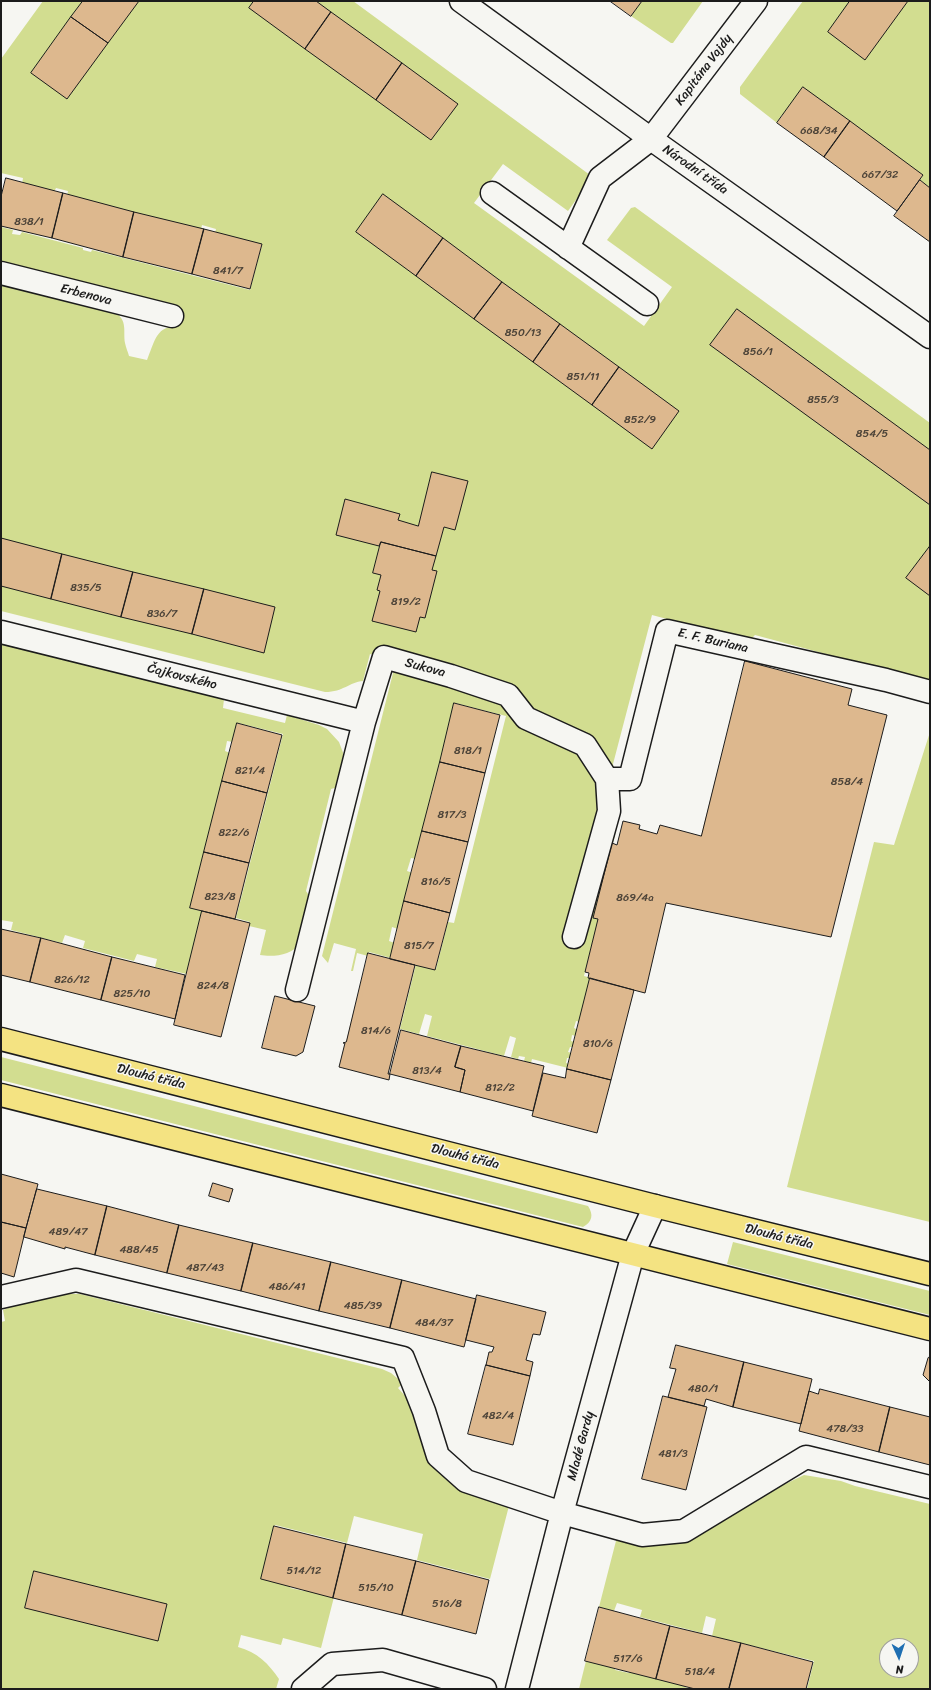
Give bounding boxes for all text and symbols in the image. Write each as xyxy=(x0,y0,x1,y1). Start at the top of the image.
street label: Kapitána Vajdy xyxy=(672,31,736,109)
house number: 668/34 xyxy=(800,124,838,138)
street label: Národní třída xyxy=(659,142,731,198)
house number: 667/32 xyxy=(862,168,898,182)
house number: 838/1 xyxy=(14,215,44,229)
house number: 841/7 xyxy=(213,264,243,278)
street label: Erbenova xyxy=(59,281,113,309)
house number: 850/13 xyxy=(505,326,541,340)
house number: 856/1 xyxy=(743,345,773,359)
house number: 851/11 xyxy=(567,370,599,384)
house number: 855/3 xyxy=(807,393,839,407)
house number: 852/9 xyxy=(624,413,656,427)
house number: 854/5 xyxy=(856,427,888,441)
house number: 835/5 xyxy=(70,581,102,595)
house number: 819/2 xyxy=(391,595,421,609)
house number: 836/7 xyxy=(147,607,177,621)
street label: E. F. Buriana xyxy=(676,625,750,657)
street label: Sukova xyxy=(403,655,447,681)
street label: Čajkovského xyxy=(146,661,218,693)
house number: 818/1 xyxy=(454,744,482,758)
house number: 821/4 xyxy=(235,764,265,778)
house number: 858/4 xyxy=(831,775,863,789)
house number: 817/3 xyxy=(437,808,467,822)
house number: 822/6 xyxy=(218,826,250,840)
house number: 816/5 xyxy=(421,875,451,889)
house number: 823/8 xyxy=(204,890,236,904)
house number: 869/4a xyxy=(616,891,654,905)
house number: 815/7 xyxy=(404,939,434,953)
house number: 826/12 xyxy=(54,973,90,987)
house number: 824/8 xyxy=(197,979,229,993)
house number: 825/10 xyxy=(114,987,150,1001)
house number: 814/6 xyxy=(361,1024,391,1038)
house number: 810/6 xyxy=(583,1037,613,1051)
street label: Dlouhá třída xyxy=(115,1061,187,1093)
house number: 813/4 xyxy=(412,1064,442,1078)
house number: 812/2 xyxy=(485,1081,515,1095)
street label: Dlouhá třída xyxy=(429,1141,501,1173)
street label: Dlouhá třída xyxy=(743,1221,815,1253)
house number: 489/47 xyxy=(49,1225,87,1239)
house number: 488/45 xyxy=(119,1243,159,1257)
house number: 487/43 xyxy=(186,1261,224,1275)
house number: 486/41 xyxy=(269,1280,305,1294)
house number: 485/39 xyxy=(344,1299,382,1313)
house number: 484/37 xyxy=(415,1316,453,1330)
house number: 480/1 xyxy=(688,1382,718,1396)
house number: 482/4 xyxy=(482,1409,514,1423)
street label: Mladé Gardy xyxy=(564,1410,598,1482)
house number: 478/33 xyxy=(826,1422,864,1436)
house number: 481/3 xyxy=(658,1447,688,1461)
house number: 514/12 xyxy=(287,1564,321,1578)
house number: 515/10 xyxy=(358,1581,394,1595)
house number: 516/8 xyxy=(432,1597,462,1611)
north arrow xyxy=(879,1638,919,1678)
house number: 517/6 xyxy=(613,1652,643,1666)
text: N xyxy=(895,1660,904,1679)
house number: 518/4 xyxy=(685,1665,715,1679)

